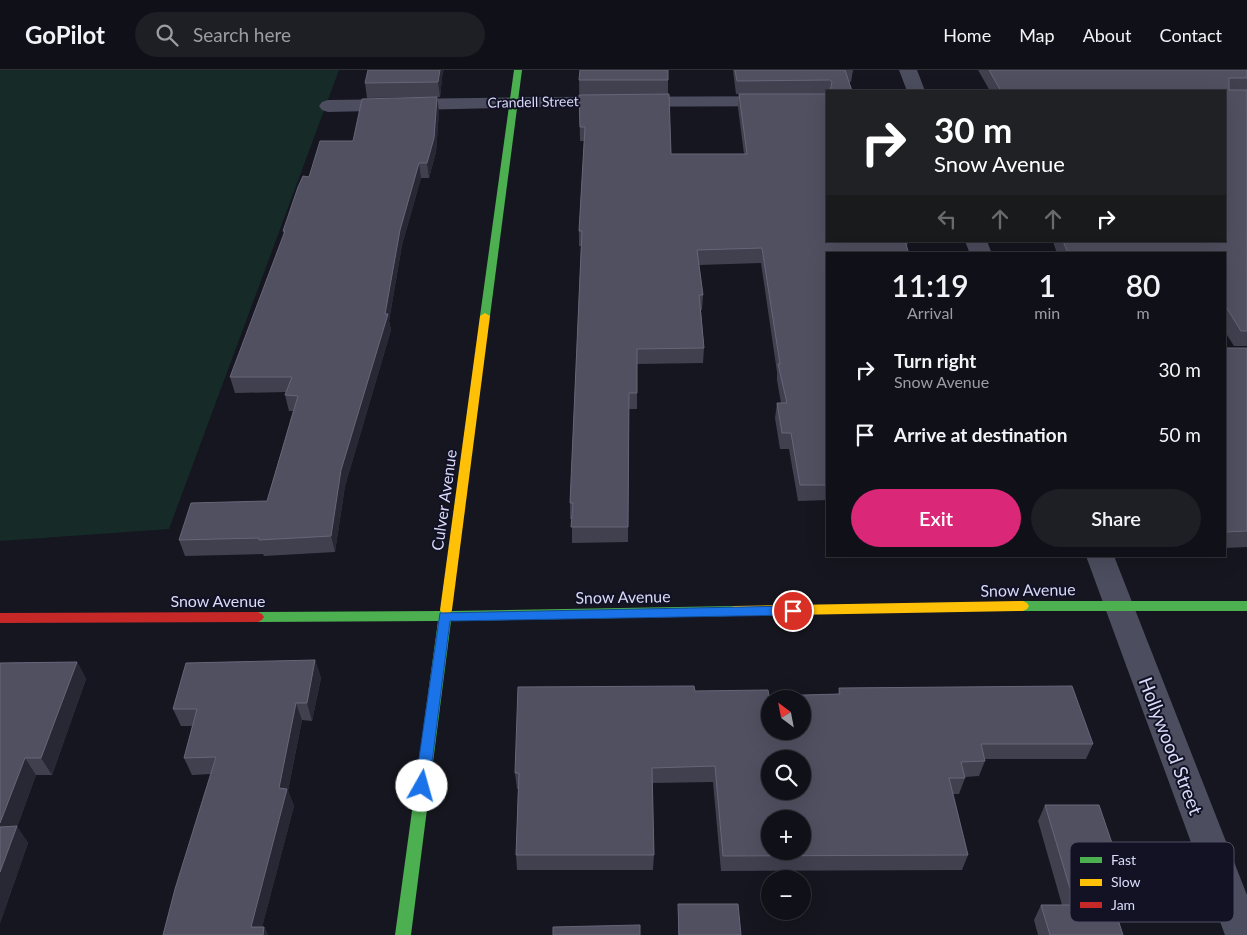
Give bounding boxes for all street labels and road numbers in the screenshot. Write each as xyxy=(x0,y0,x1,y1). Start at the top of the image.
street label: Crandell Street xyxy=(487,92,579,111)
street label: Culver Avenue xyxy=(427,448,460,552)
street label: Snow Avenue xyxy=(980,579,1076,600)
street label: Snow Avenue xyxy=(575,586,671,607)
street label: Snow Avenue xyxy=(170,591,266,610)
street label: Hollywood Street xyxy=(1135,674,1208,818)

